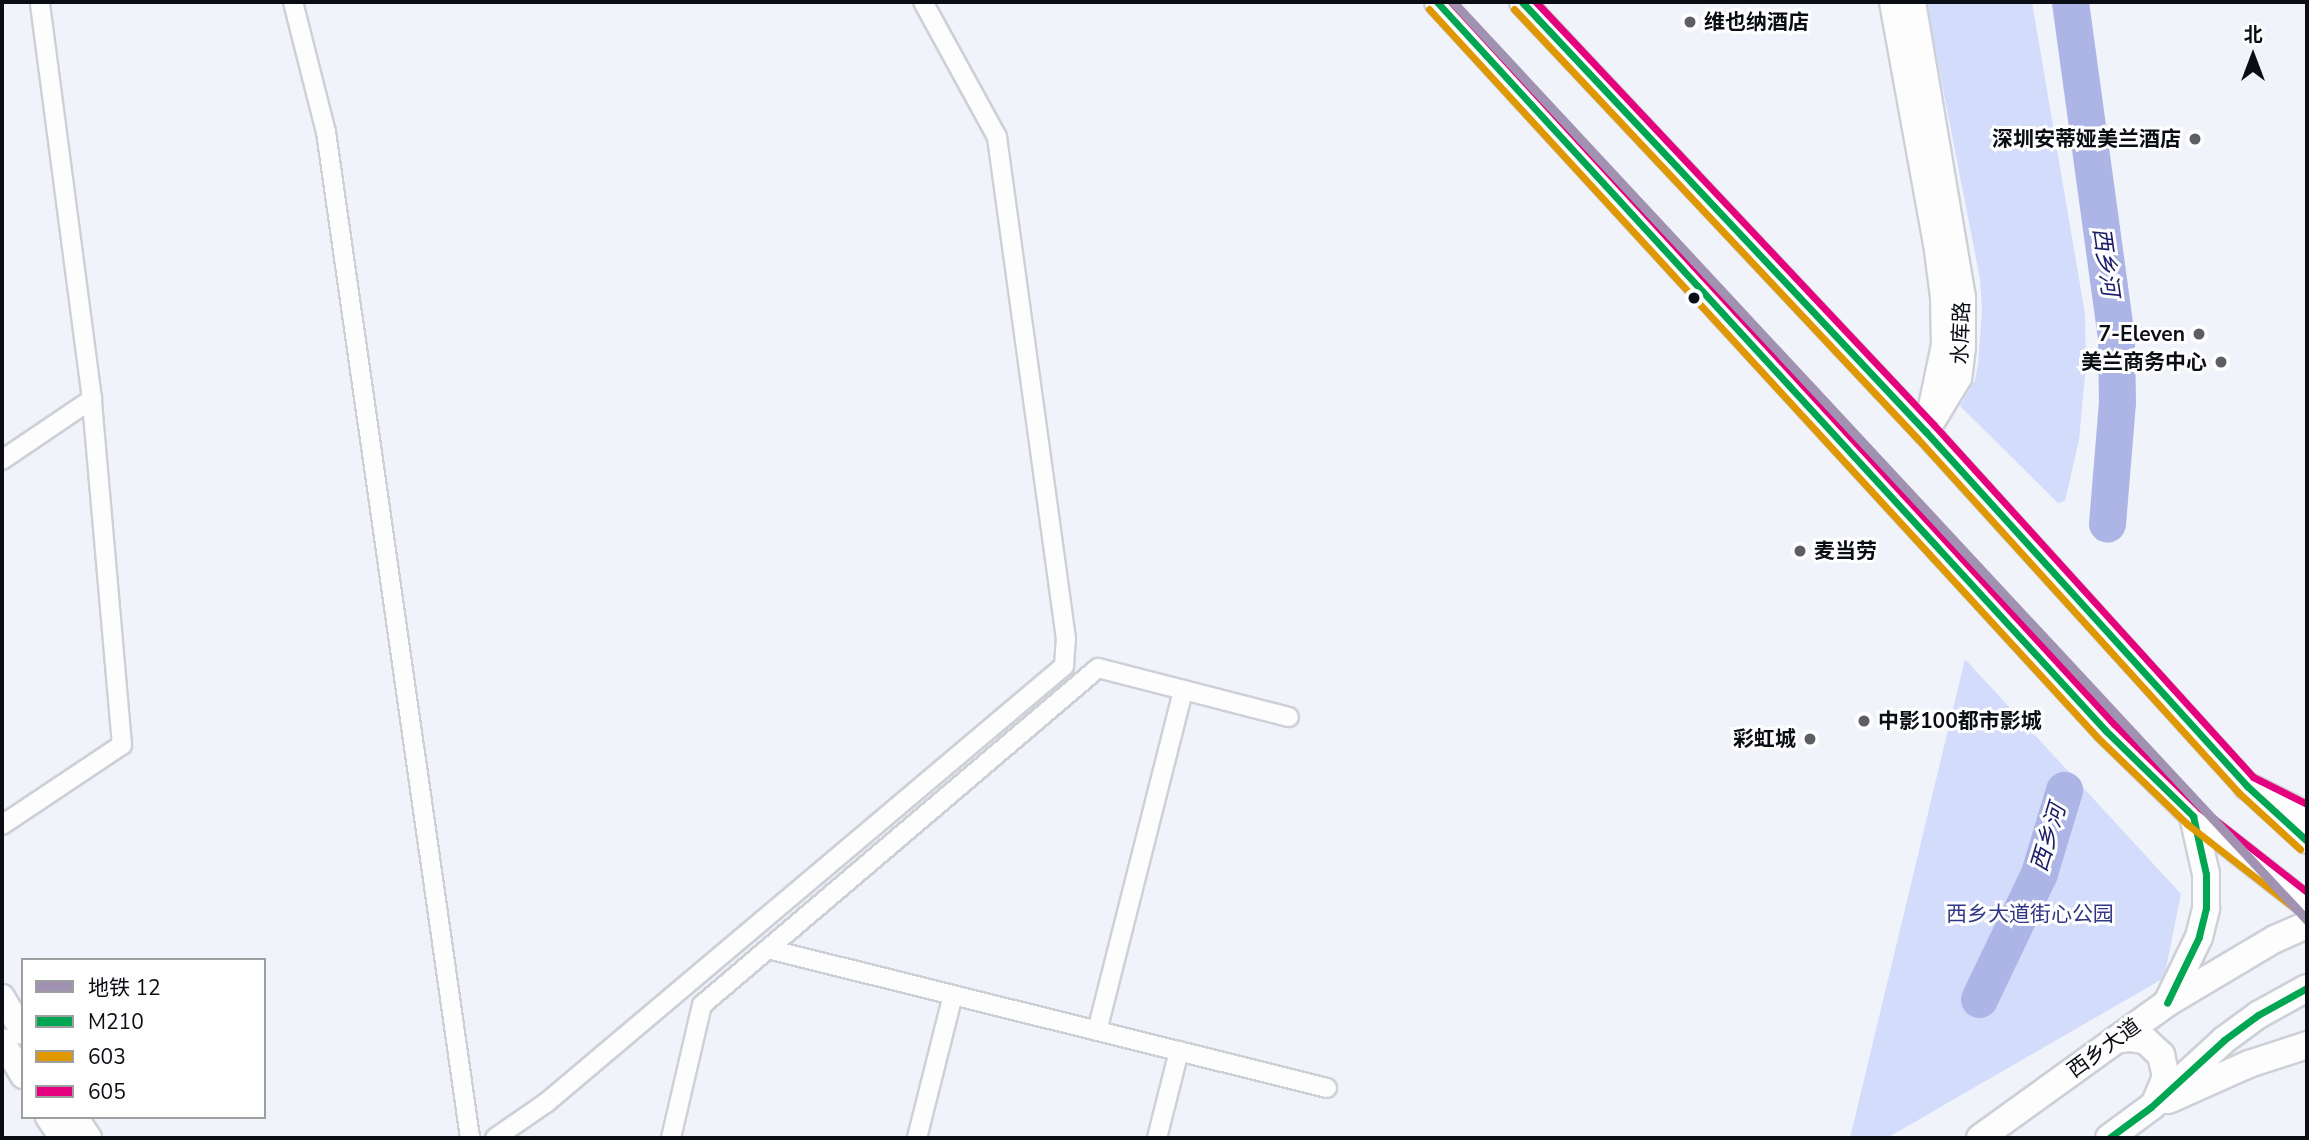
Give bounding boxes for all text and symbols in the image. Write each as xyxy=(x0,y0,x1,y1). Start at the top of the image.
place label: 维也纳酒店 xyxy=(1704,9,1809,35)
marker: 维也纳酒店 xyxy=(1682,14,1698,30)
north arrow xyxy=(2218,21,2288,91)
text: 北 xyxy=(2243,22,2263,48)
place label: 深圳安蒂娅美兰酒店 xyxy=(1992,126,2181,152)
marker: 深圳安蒂娅美兰酒店 xyxy=(2187,131,2203,147)
water label: 西乡河 xyxy=(2087,226,2123,298)
unlabelled marker xyxy=(1687,291,1701,305)
street label: 水库路 xyxy=(1947,301,1975,365)
place label: 7-Eleven xyxy=(2098,321,2185,347)
marker: 7-Eleven xyxy=(2191,326,2207,342)
place label: 美兰商务中心 xyxy=(2081,349,2207,375)
marker: 美兰商务中心 xyxy=(2213,354,2229,370)
place label: 麦当劳 xyxy=(1814,538,1877,564)
marker: 麦当劳 xyxy=(1792,543,1808,559)
place label: 中影100都市影城 xyxy=(1878,708,2042,734)
marker: 中影100都市影城 xyxy=(1856,713,1872,729)
place label: 彩虹城 xyxy=(1733,726,1796,752)
marker: 彩虹城 xyxy=(1802,731,1818,747)
water label: 西乡河 xyxy=(2026,801,2072,875)
park label: 西乡大道街心公园 xyxy=(1946,901,2114,927)
legend xyxy=(21,958,266,1119)
text: 地铁 12 xyxy=(88,974,161,1002)
text: M210 xyxy=(88,1008,144,1036)
street label: 西乡大道 xyxy=(2063,1013,2145,1083)
text: 603 xyxy=(88,1043,126,1071)
text: 605 xyxy=(88,1078,126,1106)

